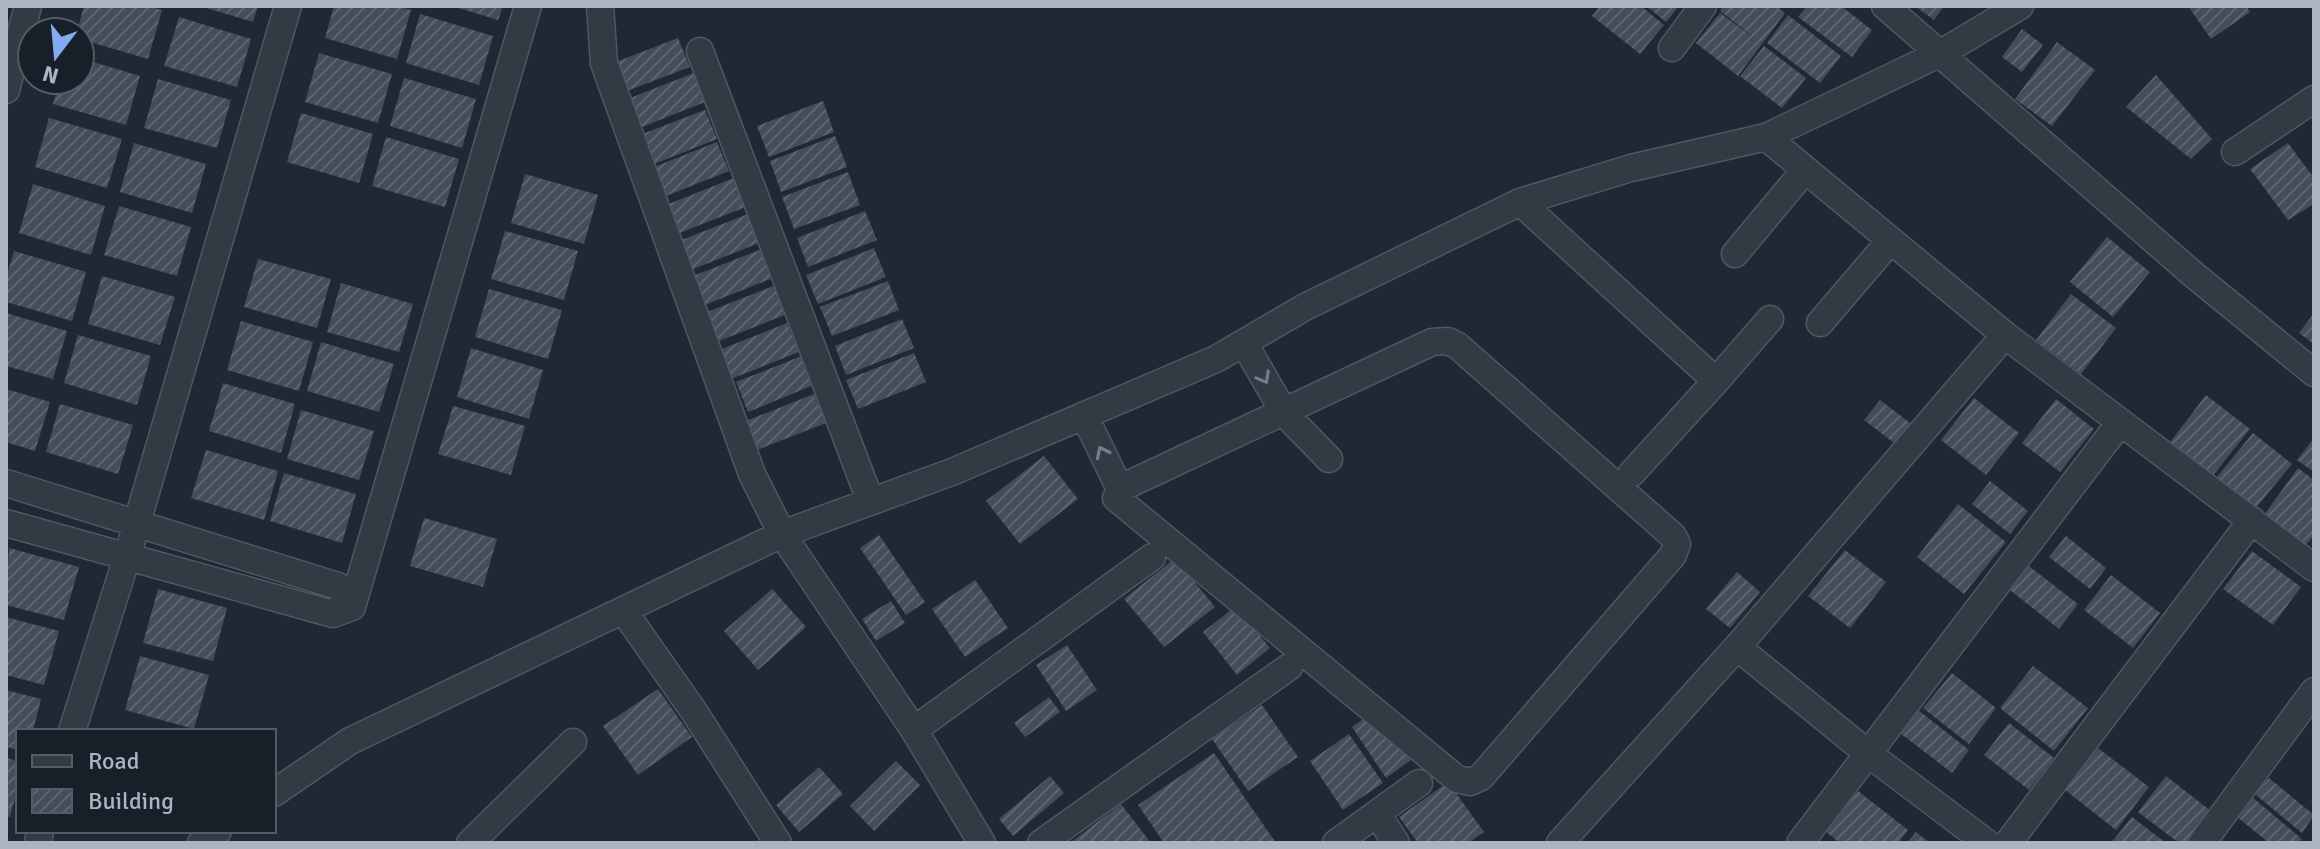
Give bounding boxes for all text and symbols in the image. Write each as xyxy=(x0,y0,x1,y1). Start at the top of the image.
north arrow xyxy=(16,16,96,96)
text: N xyxy=(40,60,62,90)
one-way arrow xyxy=(1254,370,1270,384)
one-way arrow xyxy=(1096,446,1112,461)
legend xyxy=(16,729,276,833)
text: Road xyxy=(88,746,139,776)
text: Building xyxy=(88,786,174,816)

